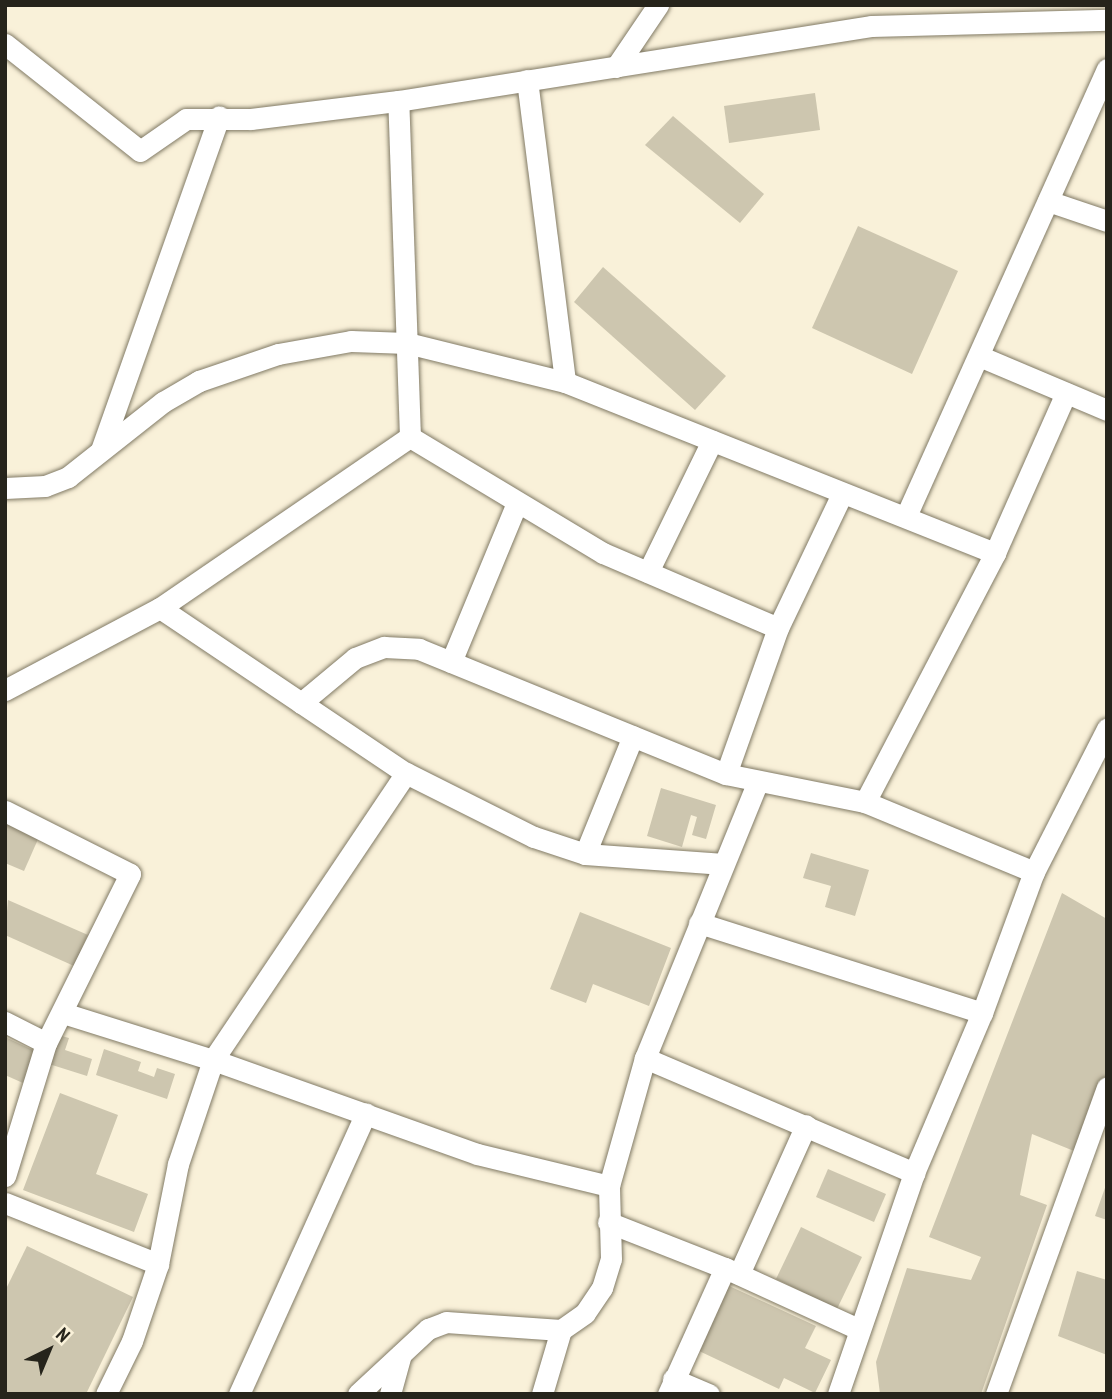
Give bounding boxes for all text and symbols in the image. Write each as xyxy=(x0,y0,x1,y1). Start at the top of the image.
north arrow xyxy=(14,1315,84,1385)
text: N xyxy=(51,1322,75,1347)

